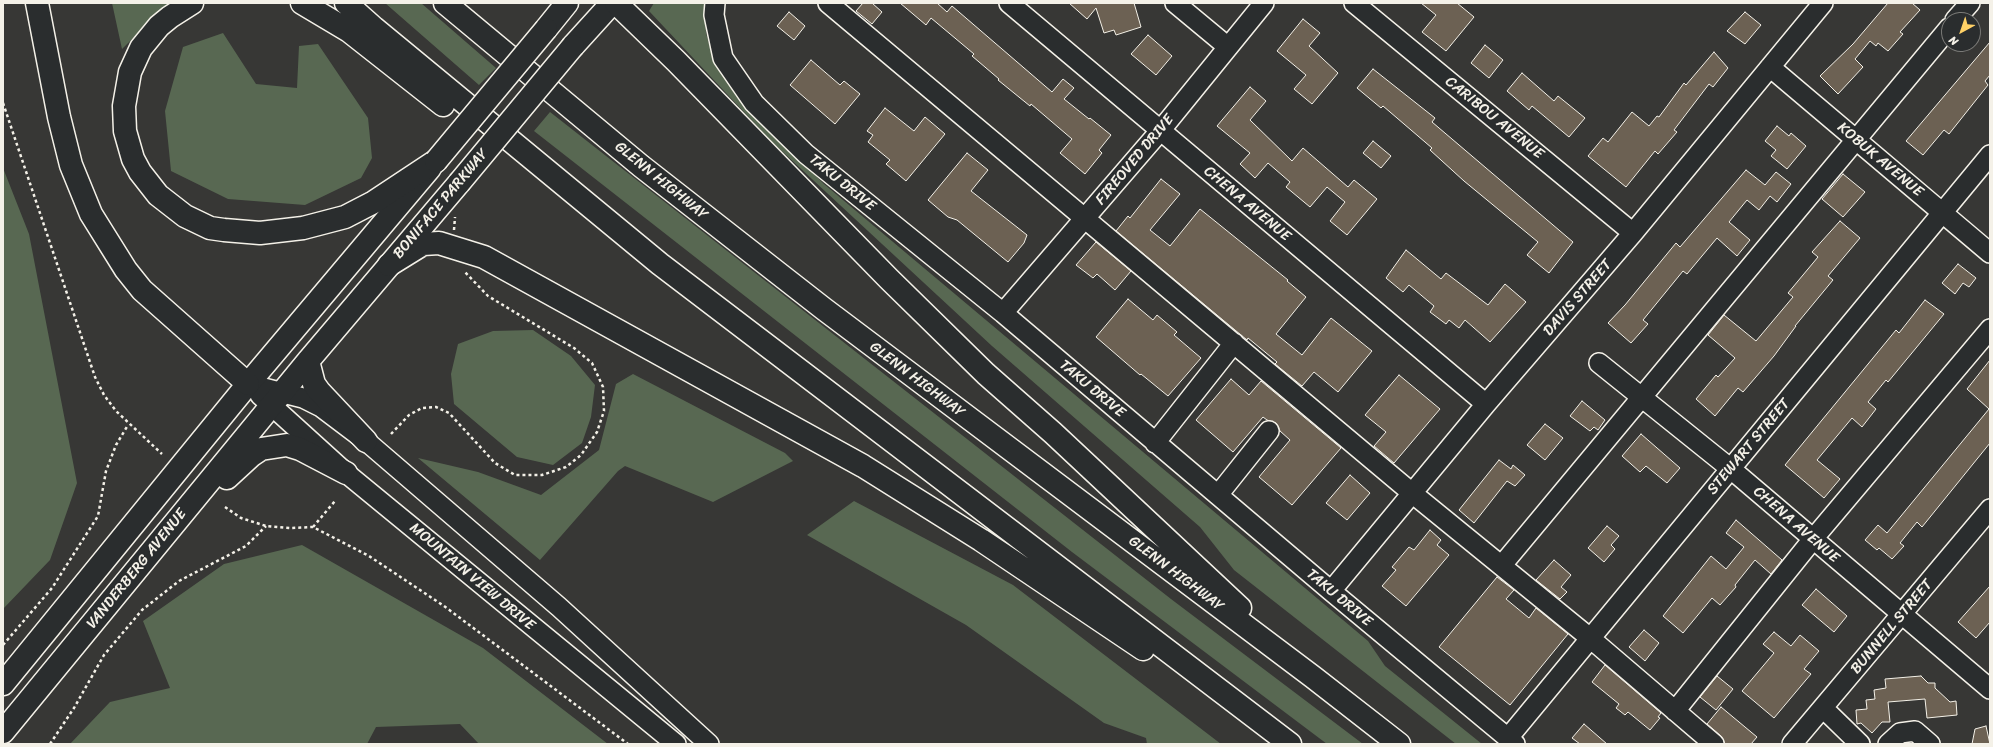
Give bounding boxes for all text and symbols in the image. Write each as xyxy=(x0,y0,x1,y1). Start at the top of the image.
north arrow xyxy=(1941,12,1981,52)
text: N xyxy=(1945,31,1963,51)
street label: CARIBOU AVENUE xyxy=(1441,73,1547,163)
street label: FIREOVED DRIVE xyxy=(1092,111,1178,209)
street label: KOBUK AVENUE xyxy=(1833,119,1927,201)
street label: GLENN HIGHWAY xyxy=(611,138,711,224)
street label: BONIFACE PARKWAY xyxy=(390,145,492,263)
street label: TAKU DRIVE xyxy=(805,151,879,215)
street label: CHENA AVENUE xyxy=(1200,162,1294,246)
street label: DAVIS STREET xyxy=(1540,256,1616,340)
street label: GLENN HIGHWAY xyxy=(866,338,968,422)
street label: TAKU DRIVE xyxy=(1055,356,1129,422)
street label: STEWART STREET xyxy=(1704,395,1794,499)
street label: CHENA AVENUE xyxy=(1749,483,1843,567)
street label: VANDERBERG AVENUE xyxy=(83,505,191,633)
street label: MOUNTAIN VIEW DRIVE xyxy=(406,519,538,635)
street label: GLENN HIGHWAY xyxy=(1125,532,1227,616)
street label: TAKU DRIVE xyxy=(1302,565,1376,631)
street label: BUNNELL STREET xyxy=(1847,576,1937,678)

